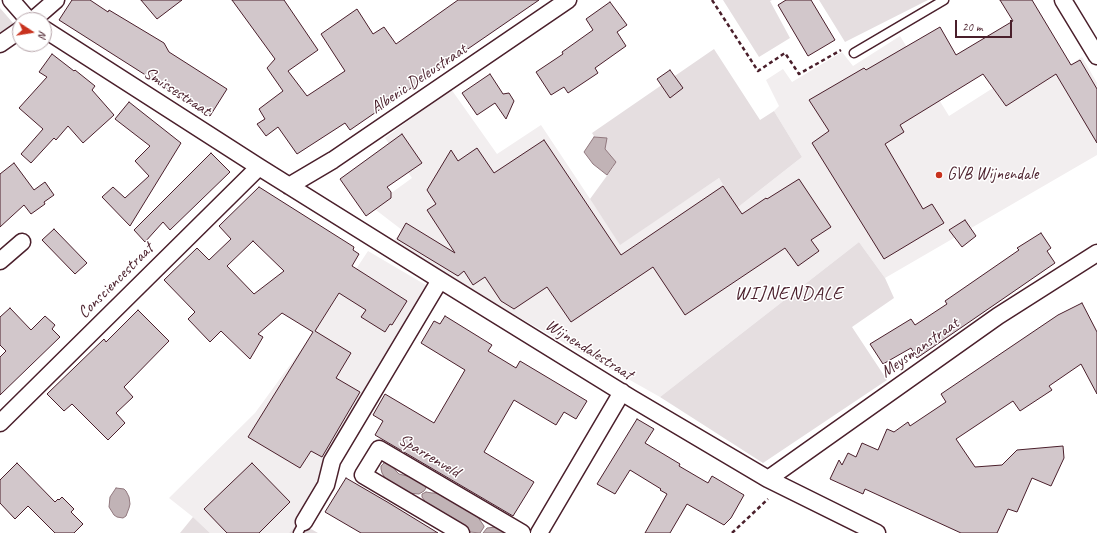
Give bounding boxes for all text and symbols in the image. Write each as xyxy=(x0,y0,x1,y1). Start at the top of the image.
north arrow xyxy=(12,12,52,52)
scale bar xyxy=(957,12,1014,38)
text: 20 m xyxy=(962,19,982,35)
text: N xyxy=(35,29,50,39)
street label: Alberic Deleustraat xyxy=(367,39,471,119)
street label: Smissestraat xyxy=(140,63,214,121)
place label: GVB Wijnendale xyxy=(947,165,1038,185)
marker: GVB Wijnendale xyxy=(934,170,944,180)
street label: Consciencestraat xyxy=(74,239,158,323)
district label: WIJNENDALE xyxy=(735,283,843,305)
street label: Meysmanstraat xyxy=(877,314,963,382)
street label: Wijnendalestraat xyxy=(542,315,636,385)
street label: Sparrenveld xyxy=(395,430,463,482)

